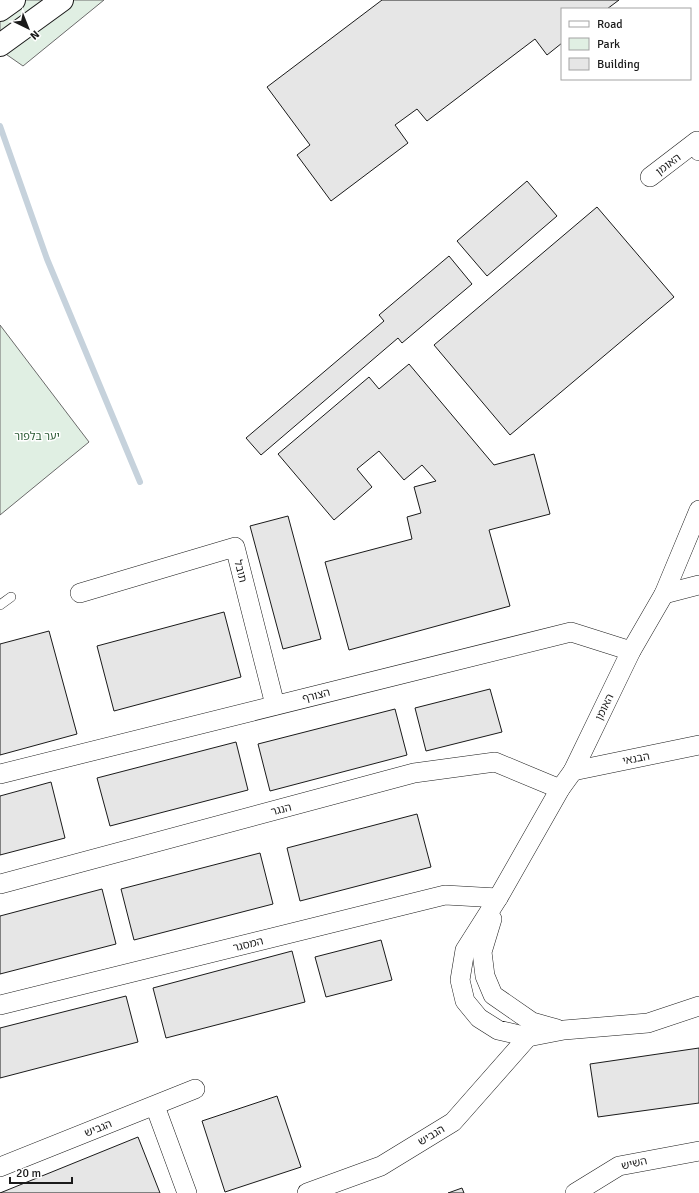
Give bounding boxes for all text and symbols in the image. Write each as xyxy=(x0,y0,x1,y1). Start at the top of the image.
north arrow xyxy=(8,8,48,48)
legend xyxy=(561,8,691,80)
text: Road xyxy=(597,17,623,32)
text: N xyxy=(27,28,42,42)
text: Park xyxy=(597,37,620,52)
text: Building xyxy=(597,57,640,72)
street label: האומן xyxy=(653,151,683,178)
park label: יער בלפור xyxy=(14,430,60,443)
street label: תובל xyxy=(231,558,250,584)
street label: הצורף xyxy=(301,686,332,705)
street label: האומן xyxy=(592,692,616,723)
street label: הבנאי xyxy=(621,749,651,767)
street label: הנגר xyxy=(269,800,293,818)
street label: המסגר xyxy=(232,934,265,955)
street label: הגביש xyxy=(82,1117,114,1140)
street label: הגביש xyxy=(416,1122,447,1148)
street label: השיש xyxy=(620,1154,648,1173)
scale bar xyxy=(10,1159,72,1185)
text: 20 m xyxy=(16,1166,41,1181)

